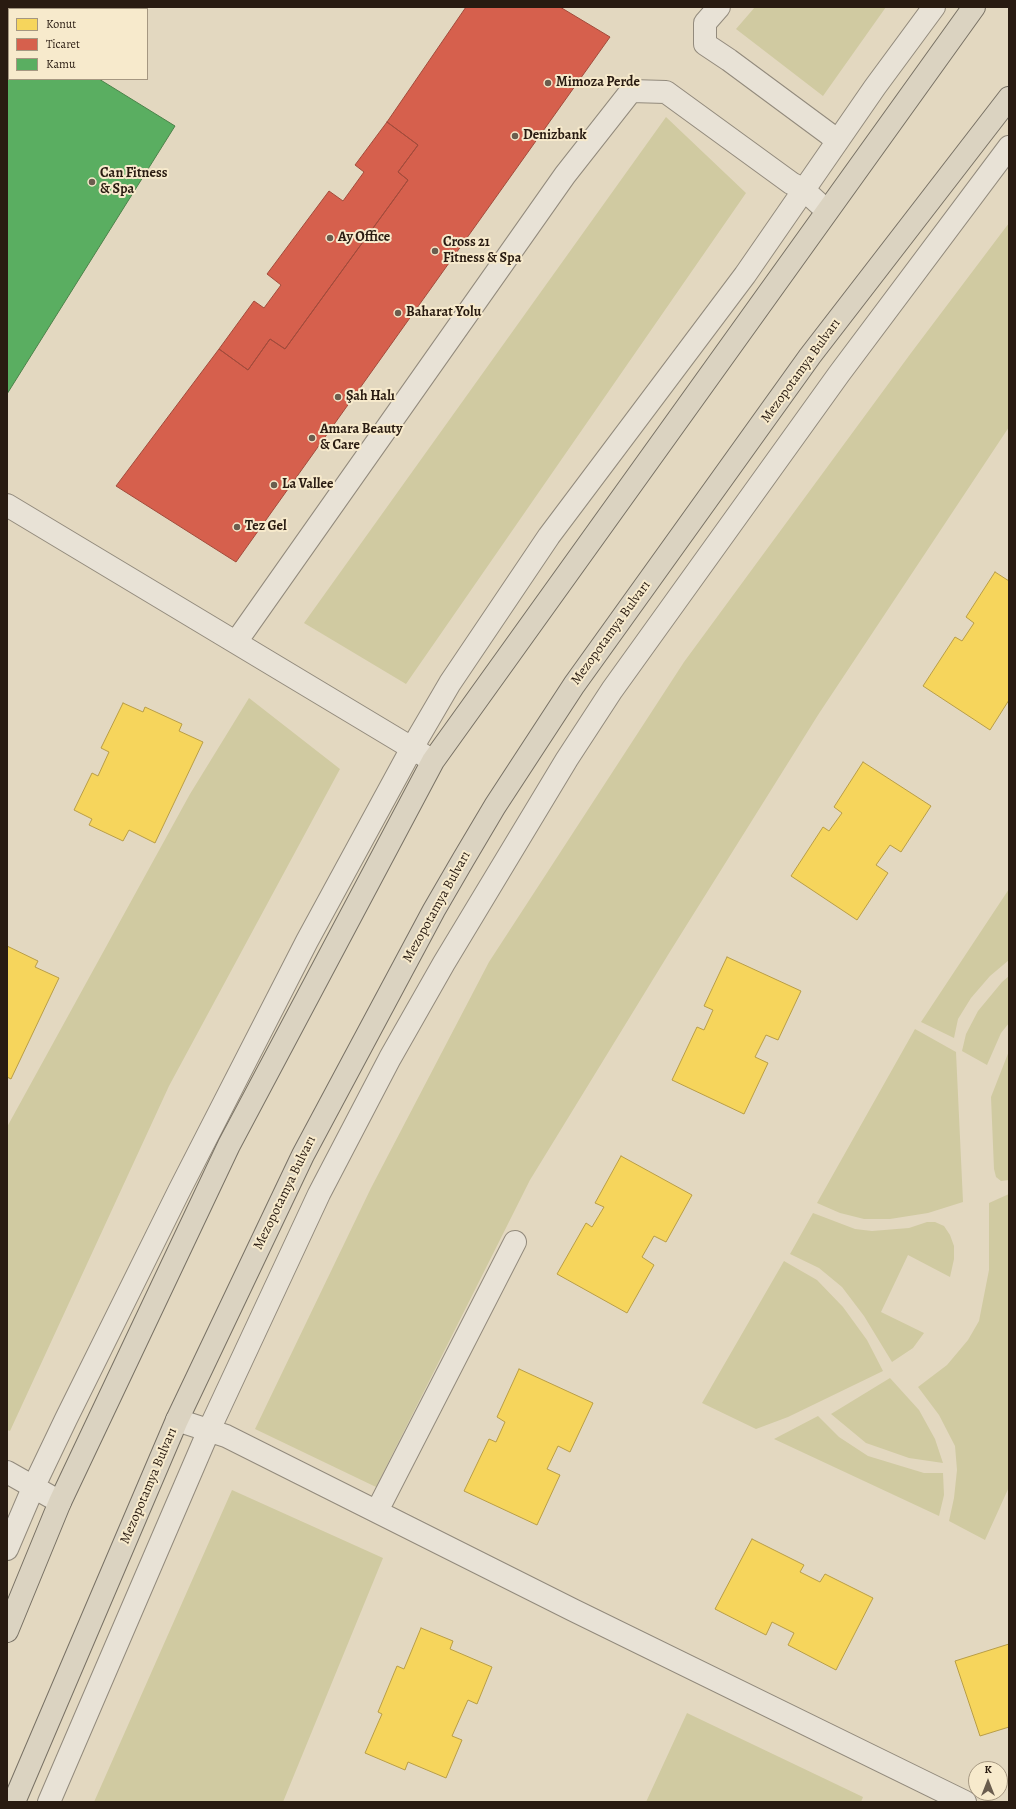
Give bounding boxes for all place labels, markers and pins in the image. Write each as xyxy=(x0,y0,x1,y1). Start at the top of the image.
place label: Mimoza Perde xyxy=(556,75,640,91)
marker: Mimoza Perde xyxy=(543,78,553,88)
place label: Denizbank xyxy=(523,128,587,144)
marker: Denizbank xyxy=(510,131,520,141)
place label: Can Fitness & Spa xyxy=(100,166,167,198)
marker: Can Fitness & Spa xyxy=(87,177,97,187)
place label: Ay Office xyxy=(338,230,390,246)
marker: Ay Office xyxy=(325,233,335,243)
place label: Cross 21 Fitness & Spa xyxy=(443,235,521,268)
marker: Cross 21 Fitness & Spa xyxy=(430,246,440,256)
place label: Baharat Yolu xyxy=(406,305,481,321)
marker: Baharat Yolu xyxy=(393,308,403,318)
place label: Şah Halı xyxy=(346,389,395,405)
marker: Şah Halı xyxy=(333,392,343,402)
place label: Amara Beauty & Care xyxy=(320,422,402,454)
marker: Amara Beauty & Care xyxy=(307,433,317,443)
place label: La Vallee xyxy=(282,477,333,493)
marker: La Vallee xyxy=(269,480,279,490)
place label: Tez Gel xyxy=(245,519,287,535)
marker: Tez Gel xyxy=(232,522,242,532)

